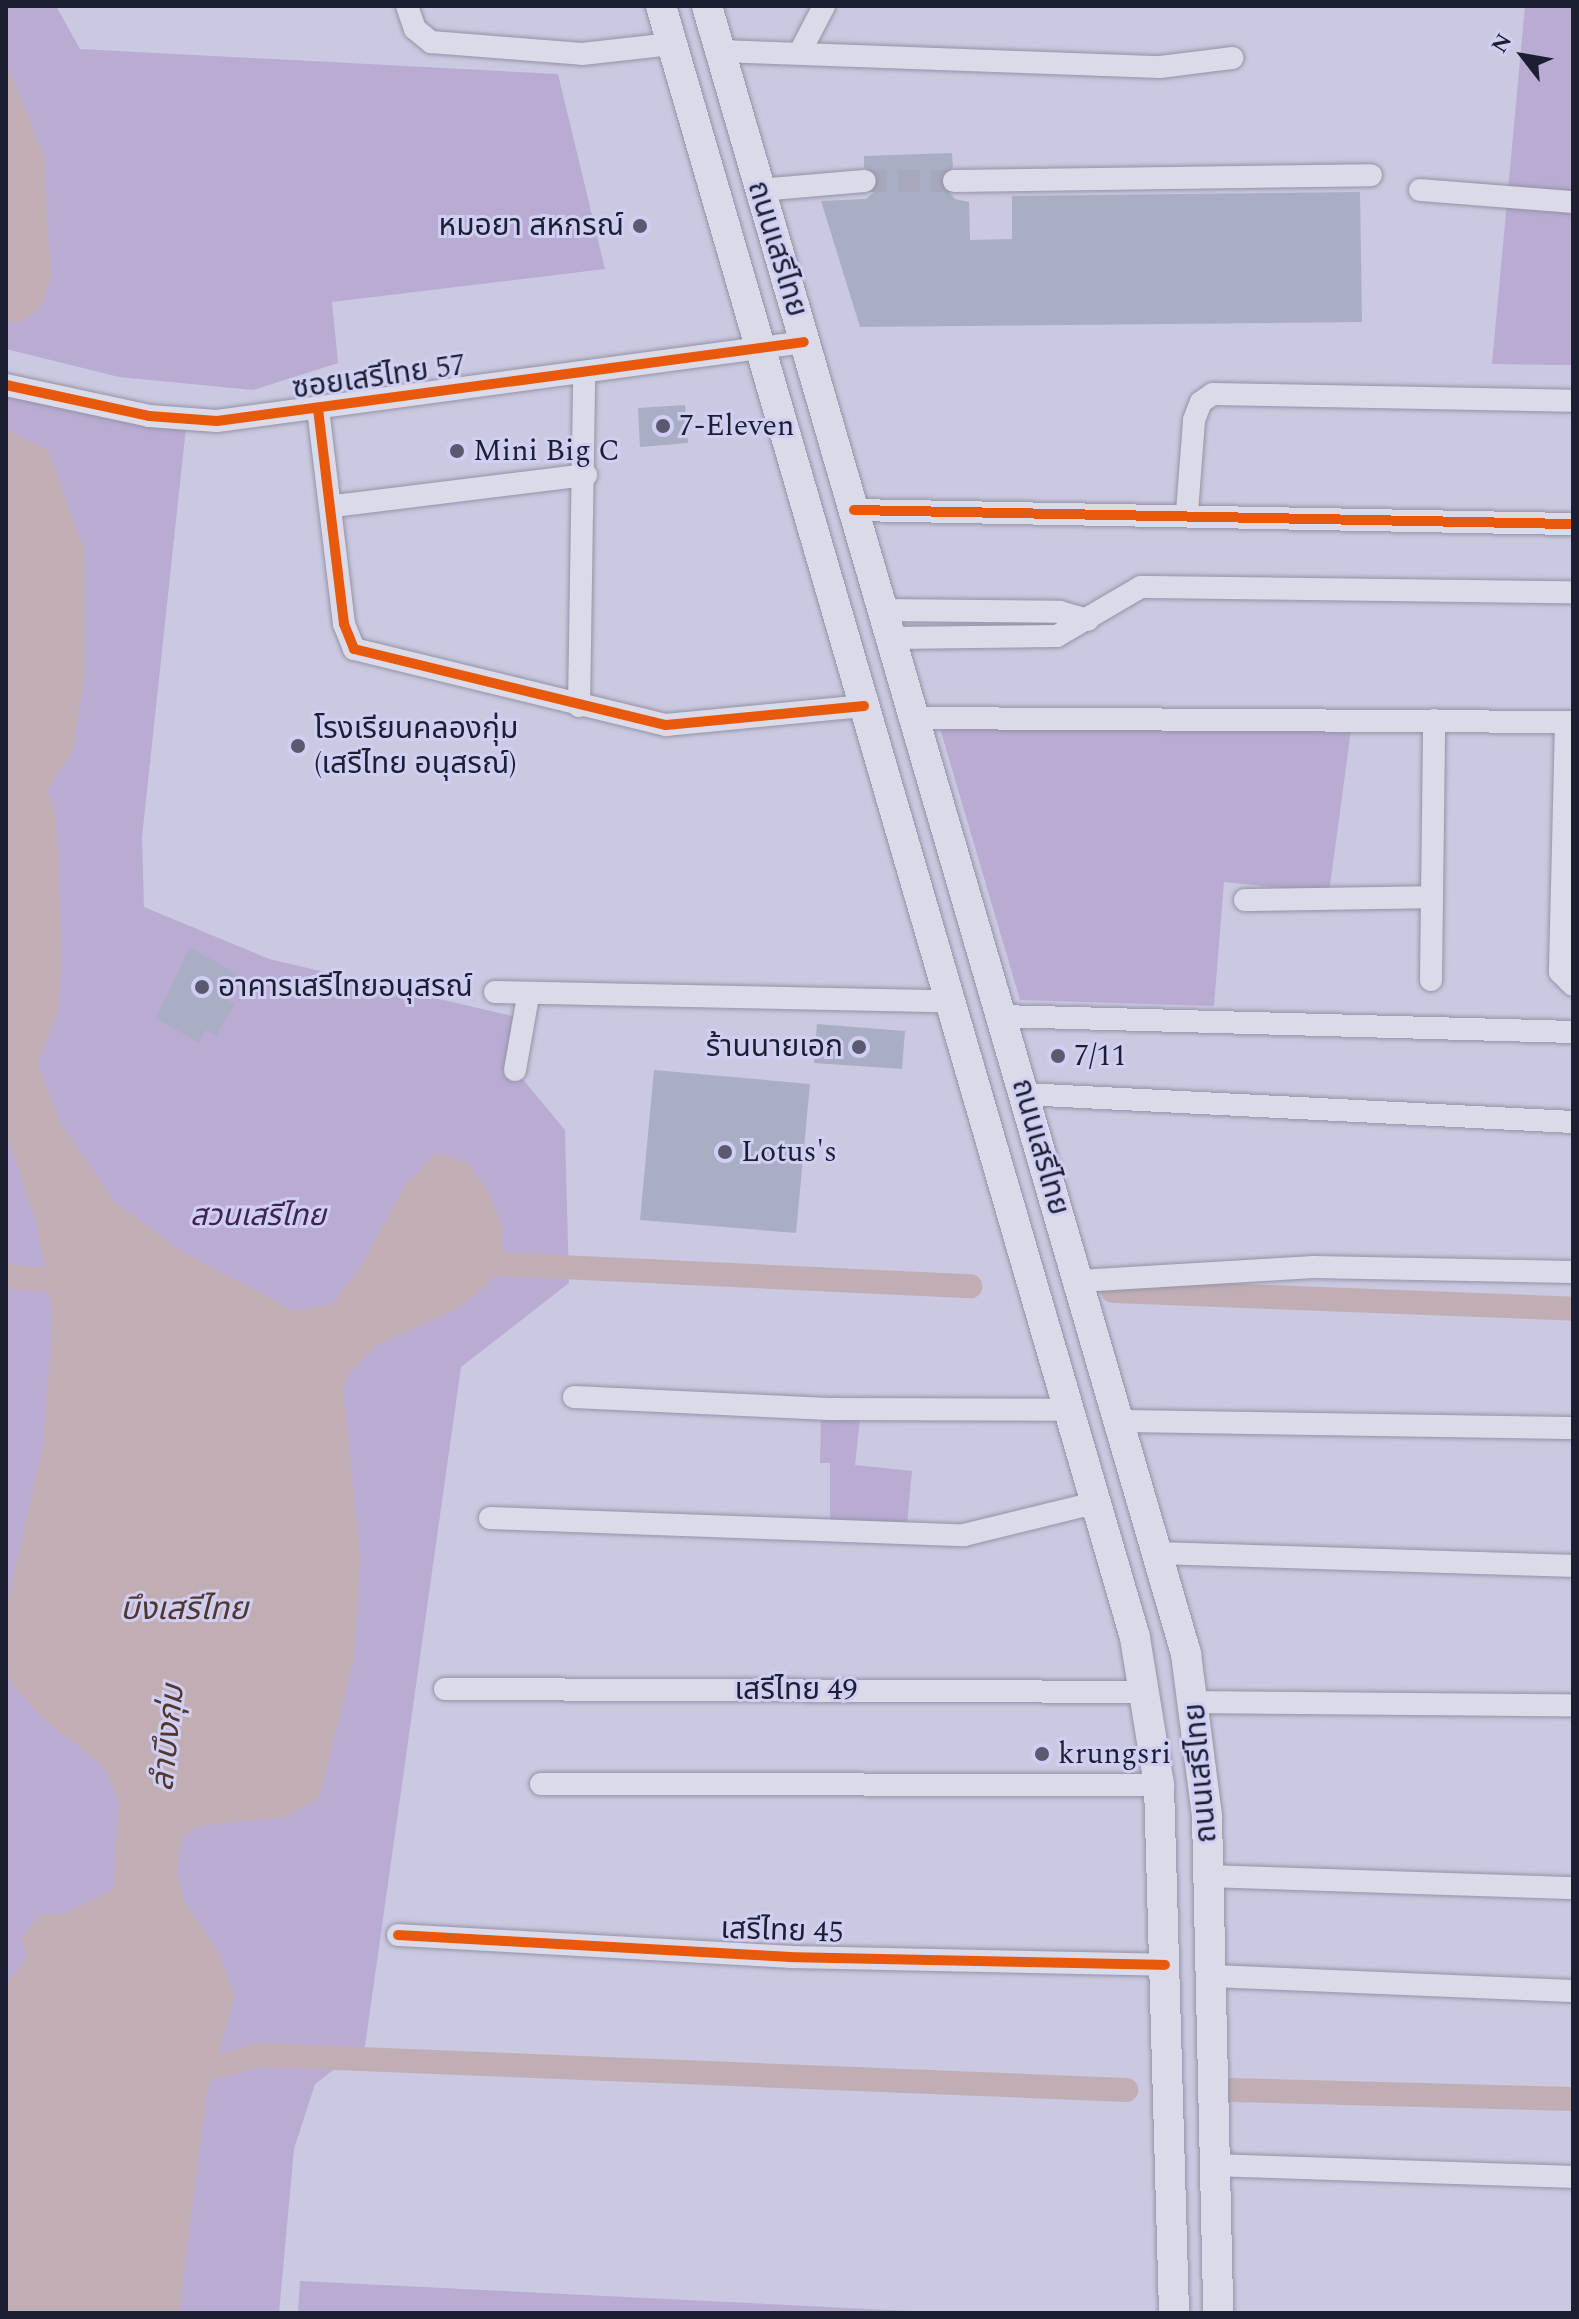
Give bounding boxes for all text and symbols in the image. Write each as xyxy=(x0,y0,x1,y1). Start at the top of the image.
north arrow xyxy=(1483,16,1563,96)
text: N xyxy=(1483,27,1521,60)
street label: ถนนเสรีไทย xyxy=(739,177,815,321)
place label: หมอยา สหกรณ์ xyxy=(439,208,624,244)
marker: หมอยา สหกรณ์ xyxy=(631,217,649,235)
street label: ซอยเสรีไทย 57 xyxy=(290,347,468,407)
place label: 7-Eleven xyxy=(679,408,795,444)
marker: 7-Eleven xyxy=(654,417,672,435)
place label: Mini Big C xyxy=(473,433,620,469)
marker: Mini Big C xyxy=(448,442,466,460)
place label: โรงเรียนคลองกุ่ม (เสรีไทย อนุสรณ์) xyxy=(314,711,518,782)
marker: โรงเรียนคลองกุ่ม (เสรีไทย อนุสรณ์) xyxy=(289,737,307,755)
place label: อาคารเสรีไทยอนุสรณ์ xyxy=(218,969,473,1005)
marker: อาคารเสรีไทยอนุสรณ์ xyxy=(193,978,211,996)
place label: ร้านนายเอก xyxy=(706,1029,843,1065)
marker: ร้านนายเอก xyxy=(850,1038,868,1056)
place label: 7/11 xyxy=(1074,1038,1126,1074)
marker: 7/11 xyxy=(1049,1047,1067,1065)
street label: ถนนเสรีไทย xyxy=(1003,1075,1077,1219)
place label: Lotus's xyxy=(741,1134,837,1170)
marker: Lotus's xyxy=(716,1143,734,1161)
park label: สวนเสรีไทย xyxy=(190,1198,326,1234)
water label: บึงเสรีไทย xyxy=(120,1591,248,1629)
street label: เสรีไทย 49 xyxy=(734,1672,858,1708)
water label: ลำบึงกุ่ม xyxy=(144,1683,194,1793)
street label: ถนนเสรีไทย xyxy=(1177,1701,1225,1845)
place label: krungsri xyxy=(1058,1736,1171,1772)
marker: krungsri xyxy=(1033,1745,1051,1763)
street label: เสรีไทย 45 xyxy=(720,1911,844,1951)

